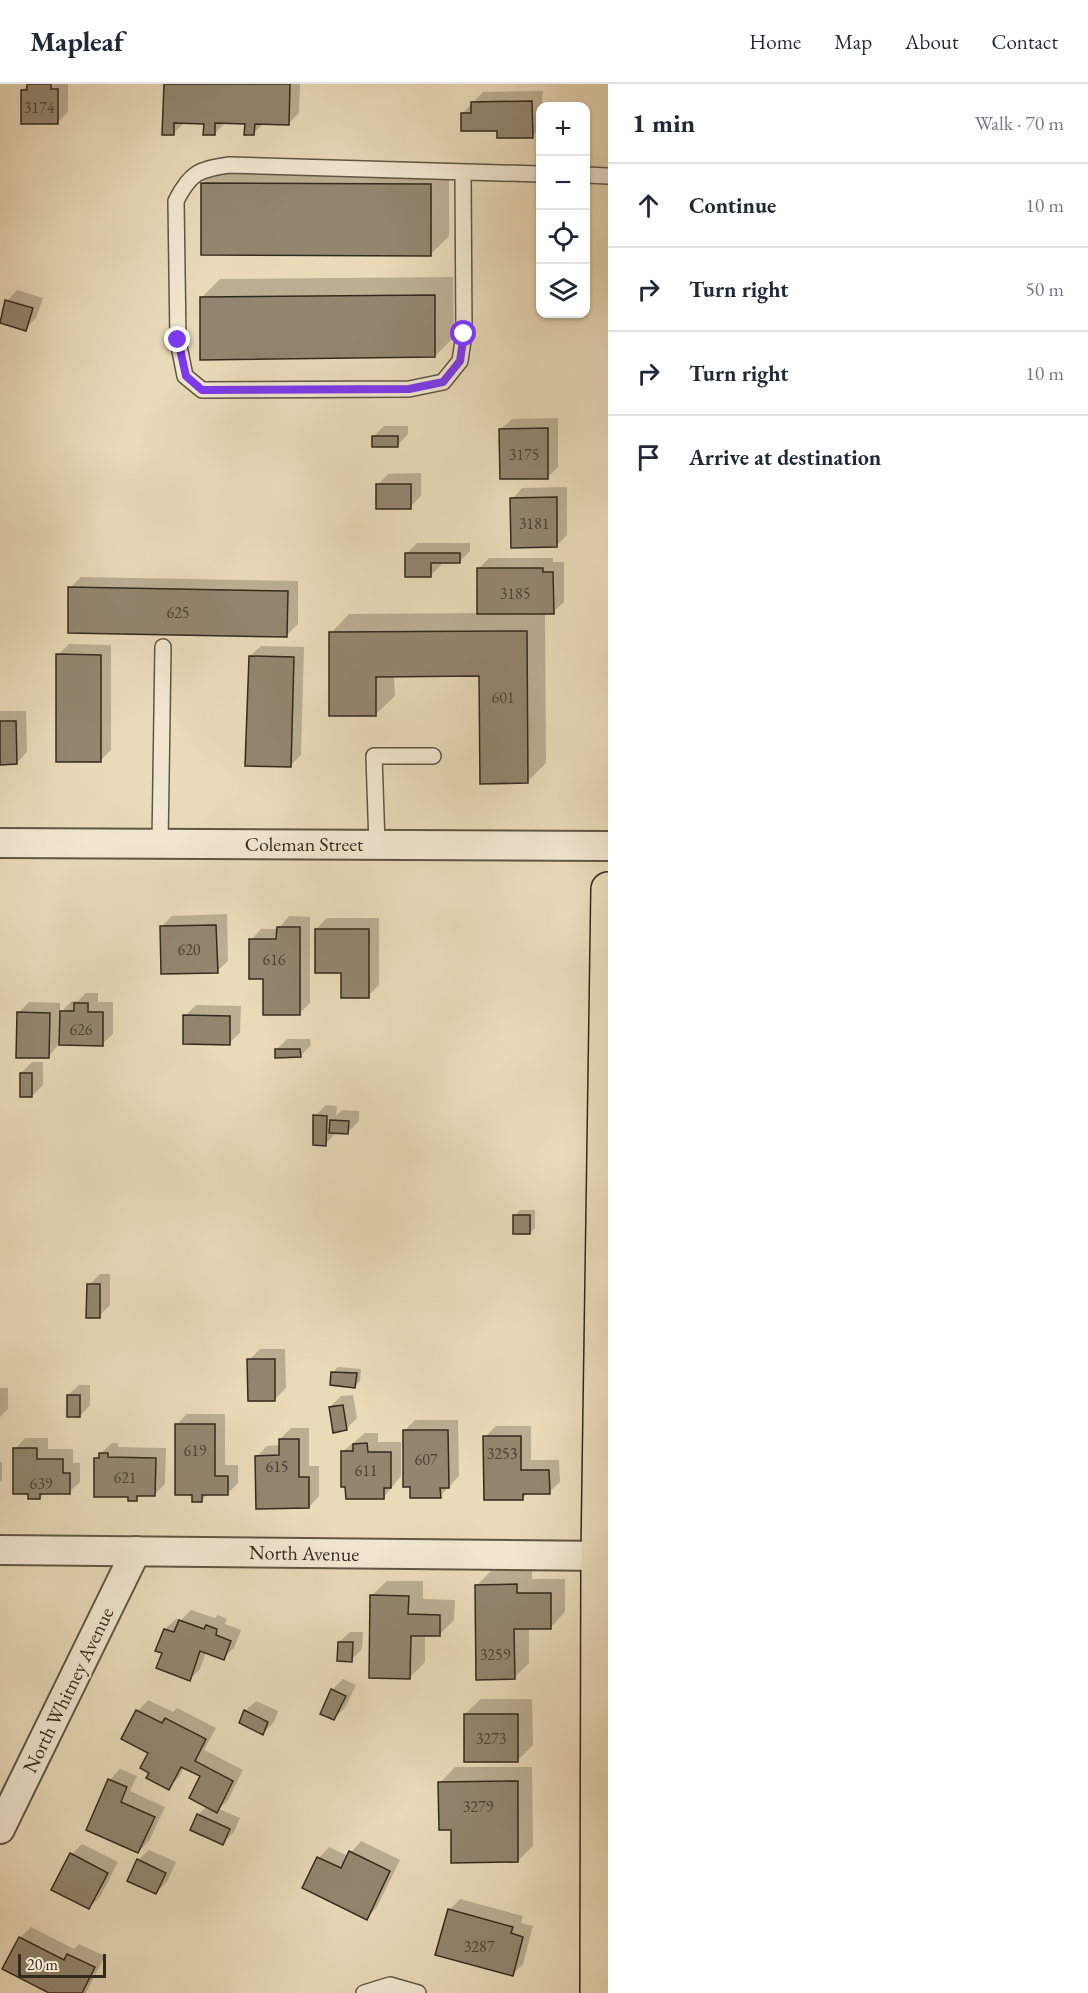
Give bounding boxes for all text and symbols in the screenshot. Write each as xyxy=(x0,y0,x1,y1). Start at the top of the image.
text: Mapleaf xyxy=(30,23,124,59)
text: Home xyxy=(749,28,801,55)
text: Map xyxy=(834,28,872,55)
text: About xyxy=(905,28,958,55)
text: Contact xyxy=(991,28,1058,55)
house number: 3174 xyxy=(24,97,55,118)
map controls xyxy=(536,102,590,318)
button: + xyxy=(536,102,590,156)
text: 1 min xyxy=(632,106,695,140)
text: Walk · 70 m xyxy=(975,110,1064,136)
button: − xyxy=(536,156,590,210)
icon: ahead xyxy=(632,189,665,222)
text: Continue xyxy=(689,191,776,220)
text: 10 m xyxy=(1025,192,1064,218)
button: locate xyxy=(536,210,590,264)
button: layers xyxy=(536,264,590,318)
icon: right xyxy=(632,273,665,306)
text: Turn right xyxy=(689,275,788,304)
text: 50 m xyxy=(1025,276,1064,302)
route start xyxy=(450,320,476,346)
route end xyxy=(164,326,190,352)
icon: right xyxy=(632,357,665,390)
text: Turn right xyxy=(689,359,788,388)
text: 10 m xyxy=(1025,360,1064,386)
icon: arrive xyxy=(632,441,665,474)
text: Arrive at destination xyxy=(689,443,881,472)
house number: 3175 xyxy=(509,444,539,465)
house number: 3181 xyxy=(519,513,549,534)
house number: 3185 xyxy=(500,583,530,604)
house number: 625 xyxy=(166,602,190,623)
house number: 601 xyxy=(491,687,515,708)
street label: Coleman Street xyxy=(245,831,364,857)
house number: 620 xyxy=(177,939,201,960)
house number: 616 xyxy=(262,949,286,970)
house number: 626 xyxy=(69,1019,93,1040)
house number: 619 xyxy=(183,1440,207,1461)
house number: 3253 xyxy=(487,1443,518,1464)
house number: 607 xyxy=(414,1449,438,1470)
house number: 615 xyxy=(265,1456,289,1477)
house number: 611 xyxy=(354,1460,378,1481)
house number: 621 xyxy=(113,1467,137,1488)
house number: 639 xyxy=(29,1473,53,1494)
street label: North Avenue xyxy=(249,1539,360,1567)
street label: North Whitney Avenue xyxy=(17,1603,120,1777)
house number: 3259 xyxy=(480,1644,511,1665)
house number: 3273 xyxy=(476,1728,507,1749)
house number: 3279 xyxy=(463,1796,494,1817)
house number: 3287 xyxy=(464,1936,495,1957)
scale bar xyxy=(18,1951,106,1978)
text: 20 m xyxy=(27,1954,58,1975)

